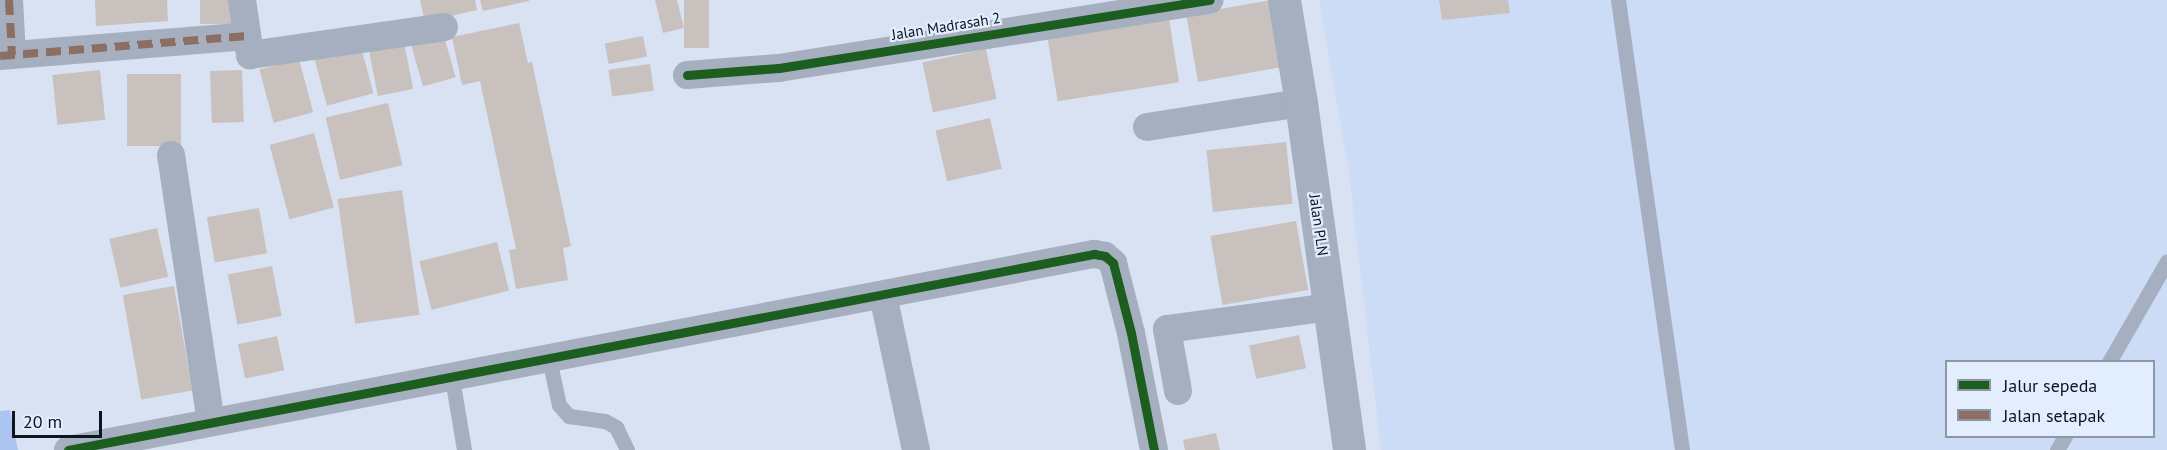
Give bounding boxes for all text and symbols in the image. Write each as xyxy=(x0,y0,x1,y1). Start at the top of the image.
street label: Jalan Madrasah 2 xyxy=(890,9,1002,43)
street label: Jalan PLN xyxy=(1306,193,1332,257)
legend xyxy=(1945,360,2155,438)
text: Jalur sepeda xyxy=(2003,374,2097,397)
scale bar xyxy=(15,399,105,437)
text: Jalan setapak xyxy=(2003,404,2105,427)
text: 20 m xyxy=(23,410,62,433)

